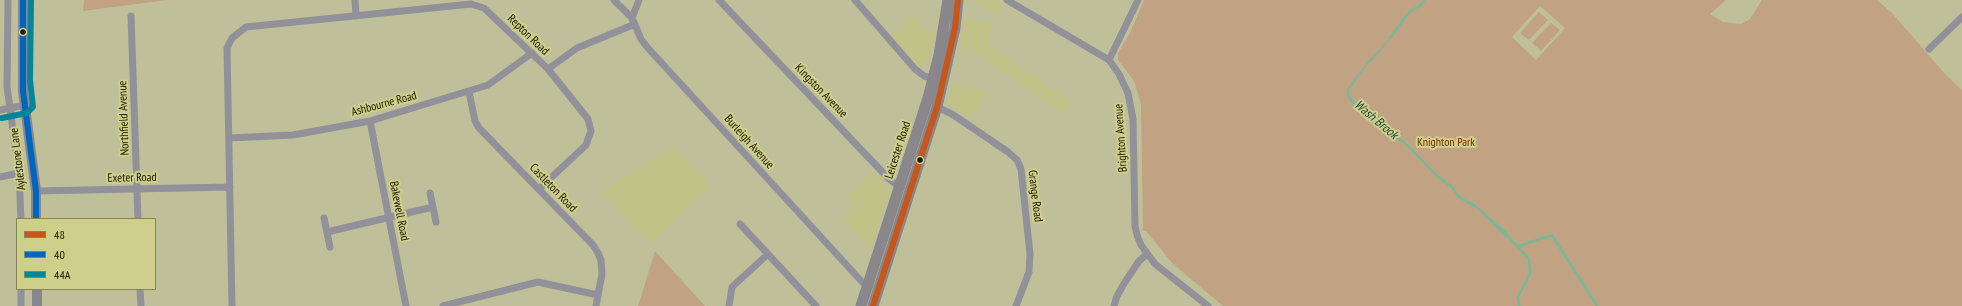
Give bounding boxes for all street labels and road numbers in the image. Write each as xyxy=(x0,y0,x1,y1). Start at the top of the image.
street label: Repton Road xyxy=(504,12,552,58)
street label: Kingston Avenue xyxy=(792,61,850,121)
street label: Northfield Avenue xyxy=(115,80,133,156)
street label: Ashbourne Road xyxy=(350,88,418,120)
street label: Brighton Avenue xyxy=(1111,103,1131,173)
street label: Burleigh Avenue xyxy=(721,112,777,172)
street label: Leicester Road xyxy=(882,119,914,181)
street label: Aylestone Lane xyxy=(7,127,29,191)
street label: Castleton Road xyxy=(526,161,580,215)
street label: Grange Road xyxy=(1025,169,1045,223)
street label: Exeter Road xyxy=(107,170,157,186)
street label: Bakewell Road xyxy=(386,180,412,242)

